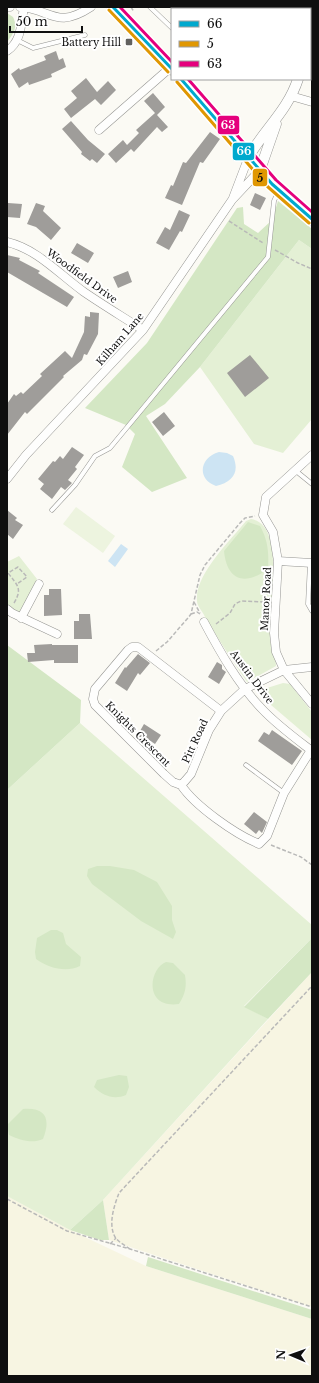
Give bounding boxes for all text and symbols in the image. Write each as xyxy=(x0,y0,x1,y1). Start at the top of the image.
scale bar xyxy=(10,8,82,34)
legend xyxy=(171,8,311,80)
text: 50 m xyxy=(16,14,48,29)
text: 66 xyxy=(207,16,223,31)
place label: Battery Hill xyxy=(62,36,121,49)
text: 5 xyxy=(207,36,214,51)
marker: Battery Hill xyxy=(124,37,134,47)
text: 63 xyxy=(207,56,222,71)
line badge: 63 xyxy=(217,115,240,135)
text: 63 xyxy=(221,118,235,132)
line badge: 66 xyxy=(232,142,255,161)
text: 66 xyxy=(237,144,251,158)
line badge: 5 xyxy=(252,168,268,187)
text: 5 xyxy=(257,171,264,185)
street label: Woodfield Drive xyxy=(43,245,120,306)
street label: Kilham Lane xyxy=(93,310,147,368)
street label: Manor Road xyxy=(258,567,274,631)
street label: Austin Drive xyxy=(227,647,277,707)
street label: Knights Crescent xyxy=(103,699,173,769)
street label: Pitt Road xyxy=(179,717,211,765)
north arrow xyxy=(271,1335,311,1375)
text: N xyxy=(274,1349,288,1360)

